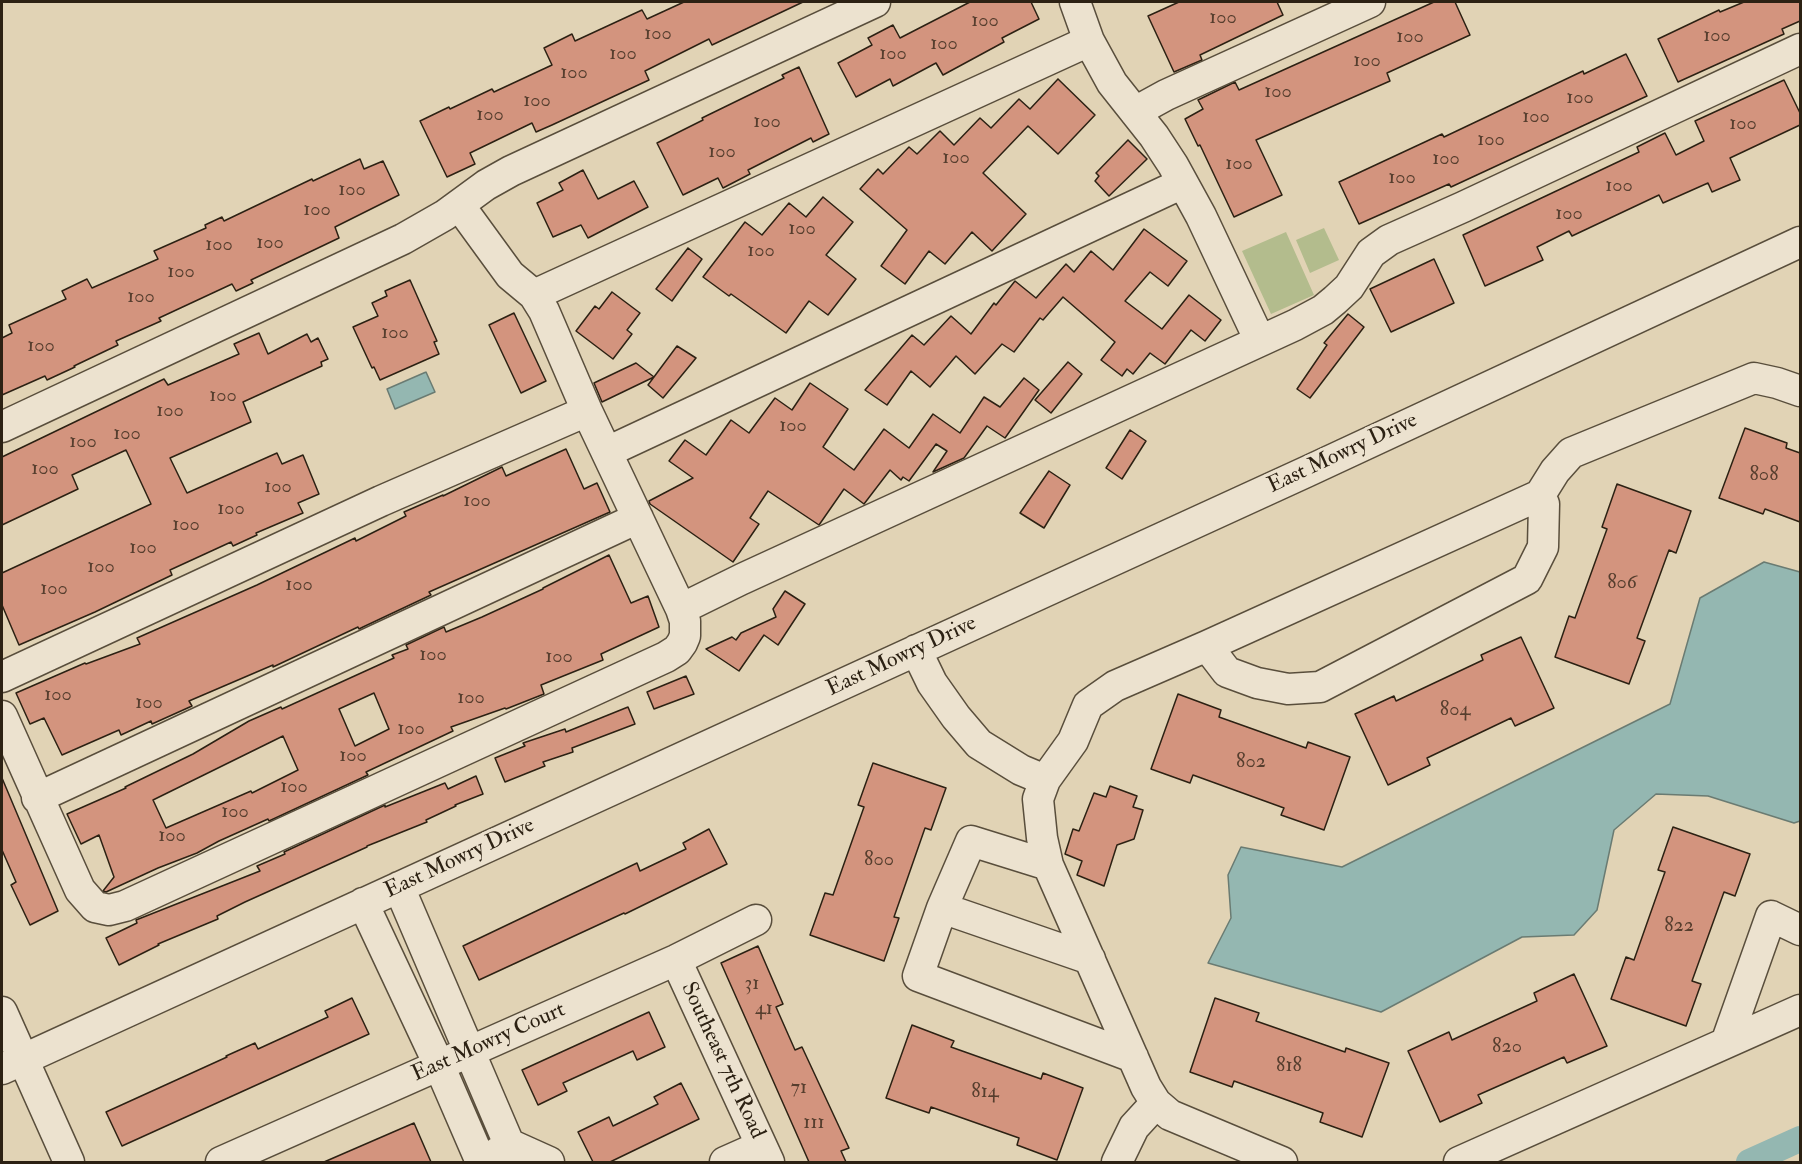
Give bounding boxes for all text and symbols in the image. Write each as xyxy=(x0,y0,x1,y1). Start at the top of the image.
house number: 100 xyxy=(1209,7,1237,31)
house number: 100 xyxy=(971,10,999,34)
house number: 100 xyxy=(644,23,672,47)
house number: 100 xyxy=(1703,25,1731,49)
house number: 100 xyxy=(1396,26,1424,50)
house number: 100 xyxy=(930,33,958,57)
house number: 100 xyxy=(609,43,637,67)
house number: 100 xyxy=(879,43,907,67)
house number: 100 xyxy=(1353,50,1381,74)
house number: 100 xyxy=(560,62,588,86)
house number: 100 xyxy=(1264,81,1292,105)
house number: 100 xyxy=(1566,87,1594,111)
house number: 100 xyxy=(523,90,551,114)
house number: 100 xyxy=(476,104,504,128)
house number: 100 xyxy=(1522,106,1550,130)
house number: 100 xyxy=(753,111,781,135)
house number: 100 xyxy=(1729,113,1757,137)
house number: 100 xyxy=(1477,129,1505,153)
house number: 100 xyxy=(708,141,736,165)
house number: 100 xyxy=(942,147,970,171)
house number: 100 xyxy=(1432,148,1460,172)
house number: 100 xyxy=(1225,153,1253,177)
house number: 100 xyxy=(1388,167,1416,191)
house number: 100 xyxy=(1605,175,1633,199)
house number: 100 xyxy=(338,179,366,203)
house number: 100 xyxy=(303,199,331,223)
house number: 100 xyxy=(1555,203,1583,227)
house number: 100 xyxy=(788,218,816,242)
house number: 100 xyxy=(256,232,284,256)
house number: 100 xyxy=(205,234,233,258)
house number: 100 xyxy=(747,240,775,264)
house number: 100 xyxy=(167,261,195,285)
house number: 100 xyxy=(127,286,155,310)
house number: 100 xyxy=(381,322,409,346)
house number: 100 xyxy=(27,335,55,359)
house number: 100 xyxy=(209,385,237,409)
house number: 100 xyxy=(156,400,184,424)
street label: East Mowry Drive xyxy=(1264,408,1422,500)
house number: 100 xyxy=(779,415,807,439)
house number: 100 xyxy=(113,423,141,447)
house number: 100 xyxy=(69,431,97,455)
house number: 100 xyxy=(31,458,59,482)
house number: 808 xyxy=(1749,464,1779,488)
house number: 100 xyxy=(264,476,292,500)
house number: 100 xyxy=(463,490,491,514)
house number: 100 xyxy=(217,498,245,522)
house number: 100 xyxy=(172,514,200,538)
house number: 100 xyxy=(129,537,157,561)
house number: 100 xyxy=(87,556,115,580)
house number: 806 xyxy=(1607,572,1637,596)
house number: 100 xyxy=(285,574,313,598)
house number: 100 xyxy=(40,578,68,602)
street label: East Mowry Drive xyxy=(823,611,981,703)
house number: 100 xyxy=(419,644,447,668)
house number: 100 xyxy=(545,646,573,670)
house number: 100 xyxy=(44,684,72,708)
house number: 100 xyxy=(457,687,485,711)
house number: 100 xyxy=(135,692,163,716)
house number: 804 xyxy=(1440,699,1470,723)
house number: 100 xyxy=(397,718,425,742)
house number: 100 xyxy=(339,745,367,769)
house number: 802 xyxy=(1236,751,1266,775)
house number: 100 xyxy=(280,776,308,800)
house number: 100 xyxy=(221,801,249,825)
street label: East Mowry Drive xyxy=(381,813,539,905)
house number: 100 xyxy=(158,825,186,849)
house number: 800 xyxy=(864,849,894,873)
house number: 822 xyxy=(1664,915,1694,939)
house number: 31 xyxy=(745,973,759,997)
street label: Southeast 7th Road xyxy=(674,979,770,1143)
street label: East Mowry Court xyxy=(408,997,570,1089)
house number: 41 xyxy=(755,998,773,1022)
house number: 820 xyxy=(1492,1036,1522,1060)
house number: 818 xyxy=(1276,1055,1302,1079)
house number: 71 xyxy=(791,1077,807,1101)
house number: 814 xyxy=(971,1081,999,1105)
house number: 111 xyxy=(803,1112,825,1136)

